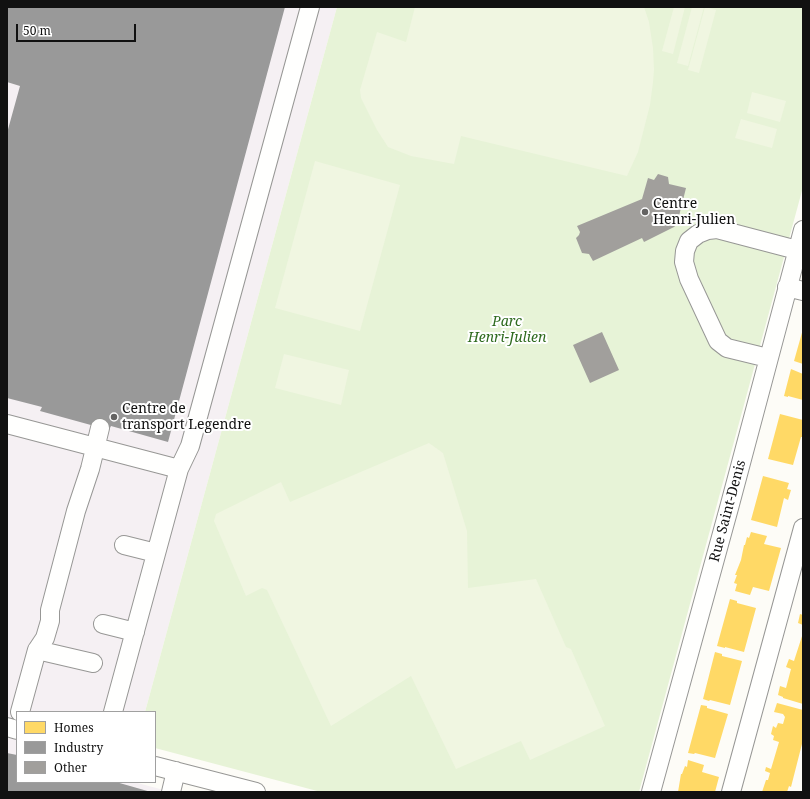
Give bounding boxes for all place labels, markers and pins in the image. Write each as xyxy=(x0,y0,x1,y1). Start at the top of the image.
place label: Centre Henri-Julien xyxy=(653,196,735,228)
marker: Centre Henri-Julien xyxy=(640,207,650,217)
place label: Centre de transport Legendre xyxy=(122,401,251,434)
marker: Centre de transport Legendre xyxy=(109,412,119,422)

